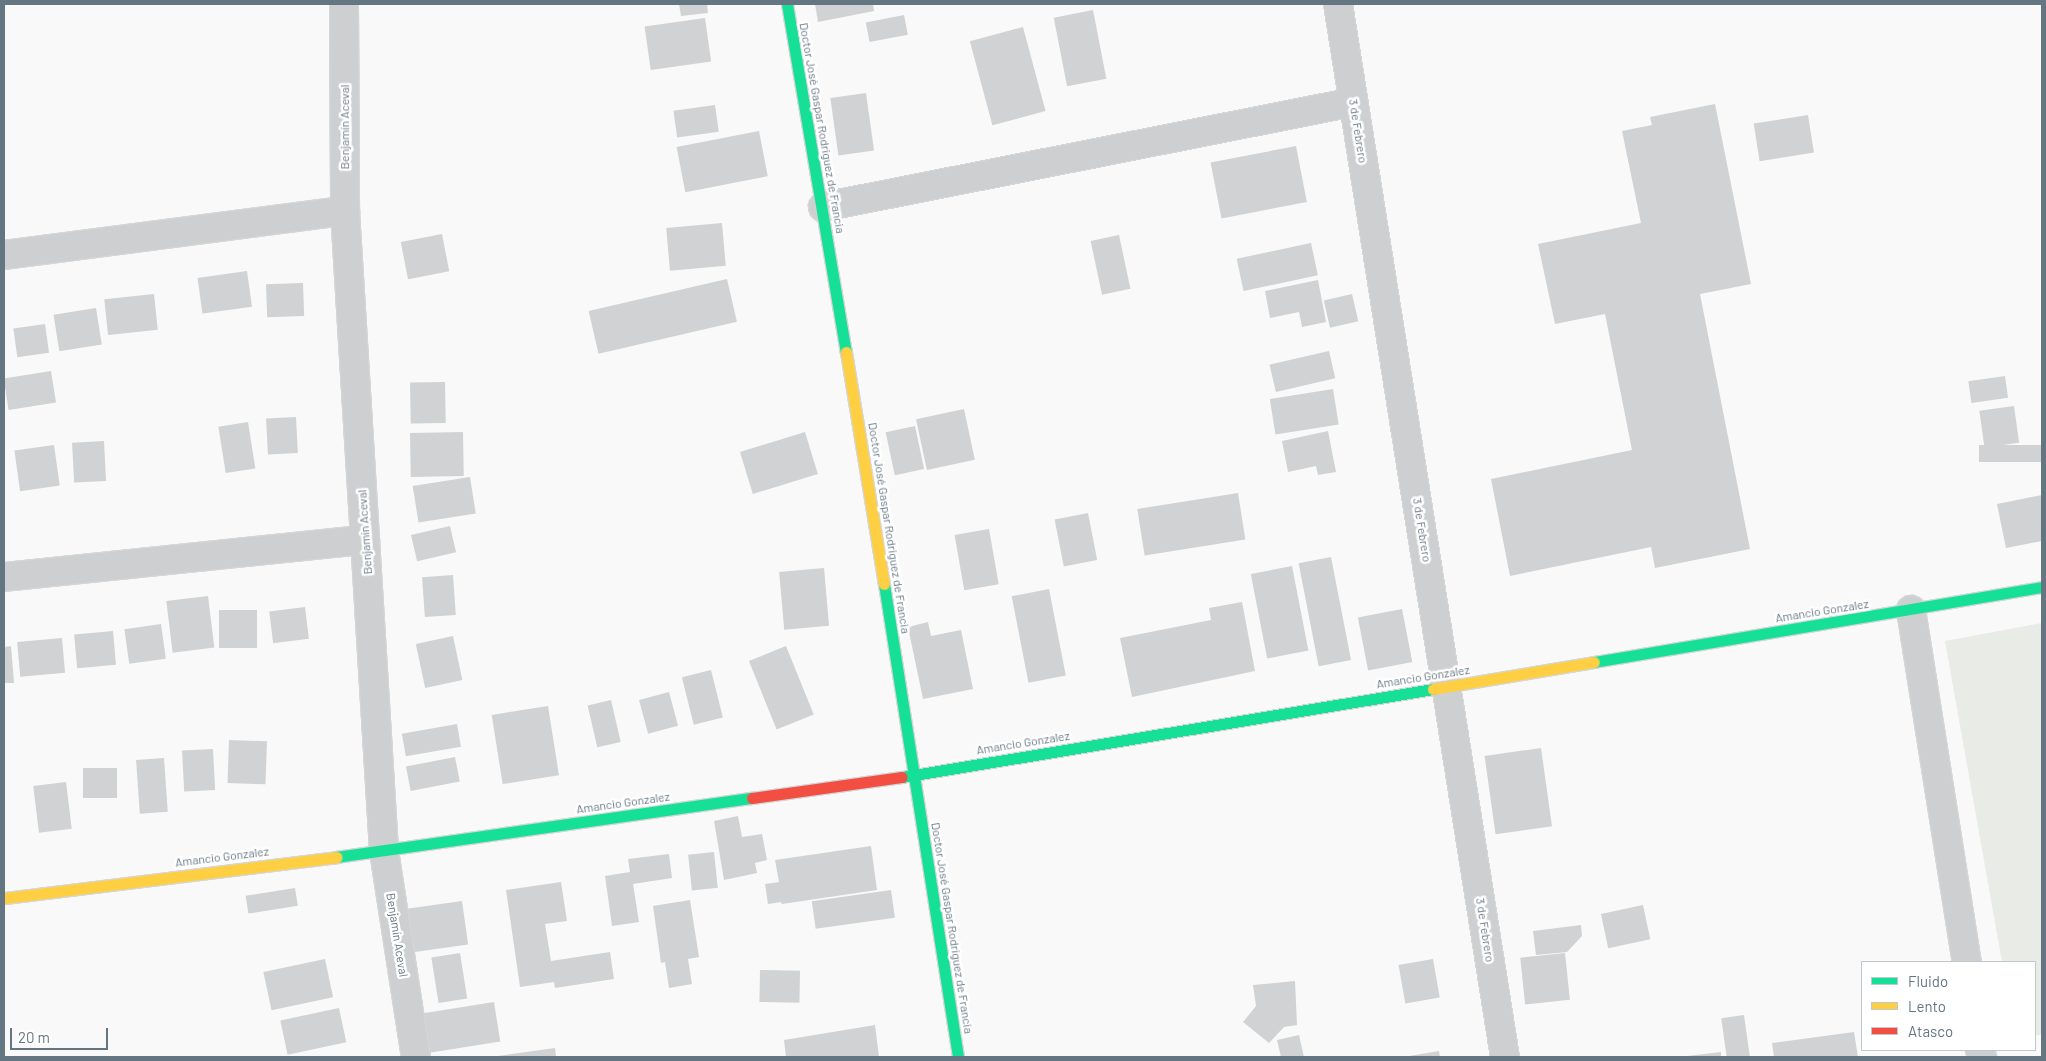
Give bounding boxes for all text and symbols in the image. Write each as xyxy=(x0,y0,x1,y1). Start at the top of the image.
street label: Doctor José Gaspar Rodriguez de Francia xyxy=(796,22,848,234)
street label: Benjamín Aceval xyxy=(338,85,352,169)
street label: 3 de Febrero xyxy=(1346,98,1370,164)
street label: Doctor José Gaspar Rodriguez de Francia xyxy=(865,421,913,635)
street label: Benjamín Aceval xyxy=(355,489,375,575)
street label: 3 de Febrero xyxy=(1410,497,1434,563)
street label: Amancio Gonzalez xyxy=(1774,597,1870,625)
street label: Amancio Gonzalez xyxy=(1375,663,1471,691)
street label: Amancio Gonzalez xyxy=(975,729,1071,757)
street label: Amancio Gonzalez xyxy=(575,789,671,817)
street label: Doctor José Gaspar Rodriguez de Francia xyxy=(928,821,976,1035)
street label: Amancio Gonzalez xyxy=(174,844,270,870)
street label: Benjamín Aceval xyxy=(383,892,411,978)
street label: 3 de Febrero xyxy=(1473,897,1497,963)
legend xyxy=(1861,961,2036,1051)
text: Fluido xyxy=(1908,972,1948,990)
text: Lento xyxy=(1908,997,1946,1015)
scale bar xyxy=(12,1018,110,1050)
text: Atasco xyxy=(1908,1022,1953,1040)
text: 20 m xyxy=(18,1028,50,1046)

